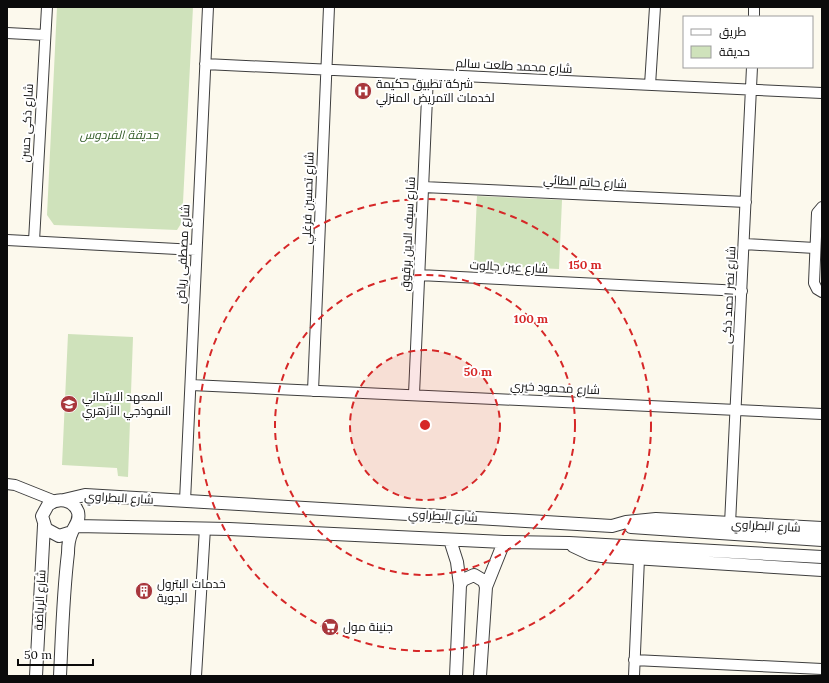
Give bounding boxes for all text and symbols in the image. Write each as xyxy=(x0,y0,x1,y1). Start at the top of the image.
legend xyxy=(683,16,813,68)
text: طريق xyxy=(719,24,747,39)
text: حديقة xyxy=(719,44,750,59)
street label: شارع محمد طلعت سالم xyxy=(455,55,573,77)
place label: شركة تطبيق حكيمة لخدمات التمريض المنزلي xyxy=(376,76,495,108)
hospital icon: شركة تطبيق حكيمة لخدمات التمريض المنزلي xyxy=(353,81,373,101)
street label: شارع ذكى حسن xyxy=(17,83,37,163)
park label: حديقة الفردوس xyxy=(80,127,160,142)
street label: شارع تحسين فرغلي xyxy=(298,151,320,245)
street label: شارع حاتم الطائي xyxy=(543,172,627,194)
street label: شارع سيف الدين برقوق xyxy=(397,176,419,292)
street label: شارع مصطفى رياض xyxy=(172,204,194,304)
street label: شارع نصر احمد ذكى xyxy=(718,246,740,344)
street label: شارع عين جالوت xyxy=(469,257,549,277)
text: 150 m xyxy=(568,257,602,272)
text: 100 m xyxy=(514,311,548,326)
text: 50 m xyxy=(464,364,492,379)
street label: شارع محمود خيري xyxy=(510,378,600,400)
place label: المعهد الابتدائي النموذجي الأزهري xyxy=(82,389,171,421)
school or university icon: المعهد الابتدائي النموذجي الأزهري xyxy=(59,394,79,414)
centre of rings xyxy=(418,418,432,432)
street label: شارع البطراوي xyxy=(84,488,154,510)
street label: شارع البطراوي xyxy=(408,506,478,528)
street label: شارع البطراوي xyxy=(731,516,801,538)
street label: شارع الرياضة xyxy=(30,569,50,631)
place label: خدمات البترول الجوية xyxy=(157,576,226,605)
building icon: خدمات البترول الجوية xyxy=(134,581,154,601)
supermarket icon: جنينة مول xyxy=(320,617,340,637)
place label: جنينة مول xyxy=(343,619,393,634)
scale bar xyxy=(18,641,93,667)
text: 50 m xyxy=(24,647,52,662)

